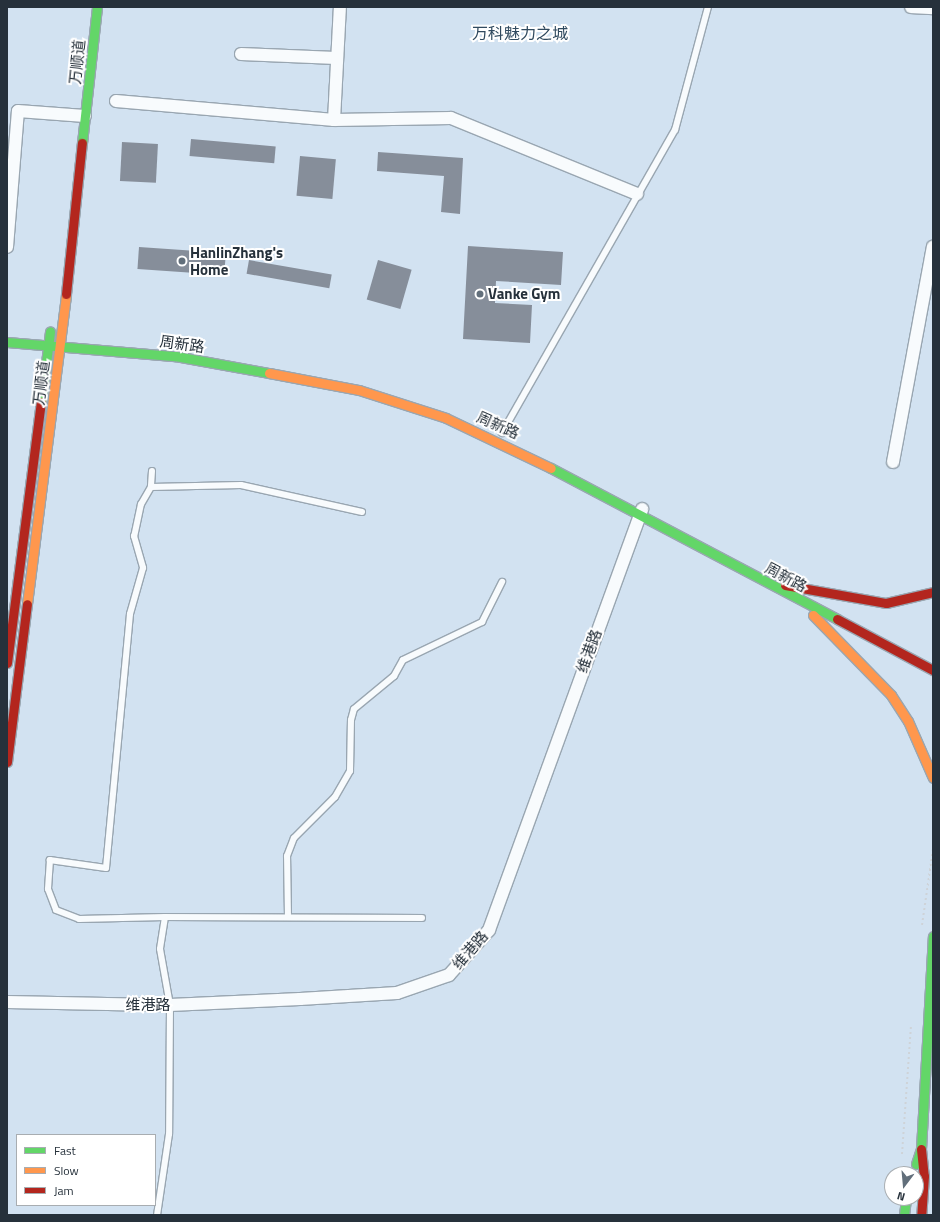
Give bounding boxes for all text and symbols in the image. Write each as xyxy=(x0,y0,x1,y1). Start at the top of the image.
district label: 万科魅力之城 xyxy=(472,23,568,43)
street label: 万顺道 xyxy=(66,39,88,85)
place label: HanlinZhang's Home xyxy=(190,243,283,278)
marker: HanlinZhang's Home xyxy=(177,256,187,266)
place label: Vanke Gym xyxy=(488,285,560,303)
marker: Vanke Gym xyxy=(475,289,485,299)
street label: 周新路 xyxy=(158,332,206,356)
street label: 万顺道 xyxy=(29,360,53,406)
street label: 周新路 xyxy=(474,408,522,442)
street label: 周新路 xyxy=(762,558,810,596)
street label: 维港路 xyxy=(573,627,605,675)
street label: 维港路 xyxy=(448,927,492,973)
street label: 维港路 xyxy=(126,996,170,1014)
legend xyxy=(16,1134,156,1206)
text: Fast xyxy=(54,1141,76,1160)
text: Slow xyxy=(54,1161,79,1180)
north arrow xyxy=(884,1166,924,1206)
text: Jam xyxy=(54,1181,74,1200)
text: N xyxy=(895,1188,907,1205)

